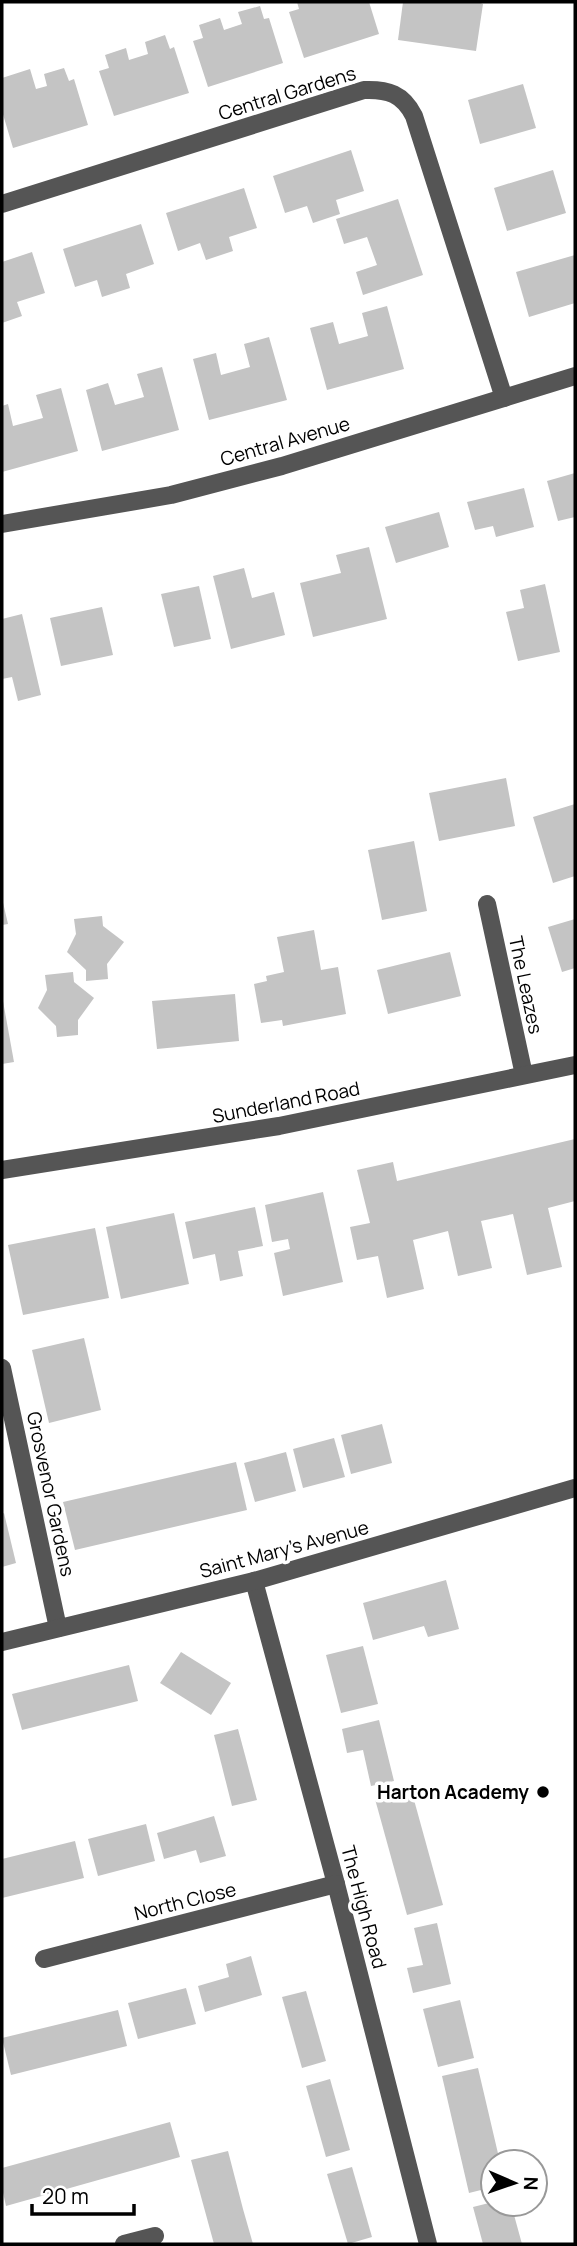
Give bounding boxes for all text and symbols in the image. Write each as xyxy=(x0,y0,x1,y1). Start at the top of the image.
street label: Central Gardens xyxy=(215,60,359,126)
street label: Central Avenue xyxy=(217,410,353,472)
street label: The Leazes xyxy=(503,934,549,1036)
street label: Sunderland Road xyxy=(210,1075,362,1129)
street label: Grosvenor Gardens xyxy=(21,1409,81,1579)
street label: Saint Mary's Avenue xyxy=(197,1514,371,1584)
place label: Harton Academy xyxy=(377,1779,529,1805)
marker: Harton Academy xyxy=(535,1784,551,1800)
street label: The High Road xyxy=(335,1843,393,1971)
street label: North Close xyxy=(131,1876,239,1926)
north arrow xyxy=(479,2148,549,2218)
scale bar xyxy=(32,2172,133,2216)
text: N xyxy=(518,2176,544,2191)
text: 20 m xyxy=(42,2182,89,2210)

